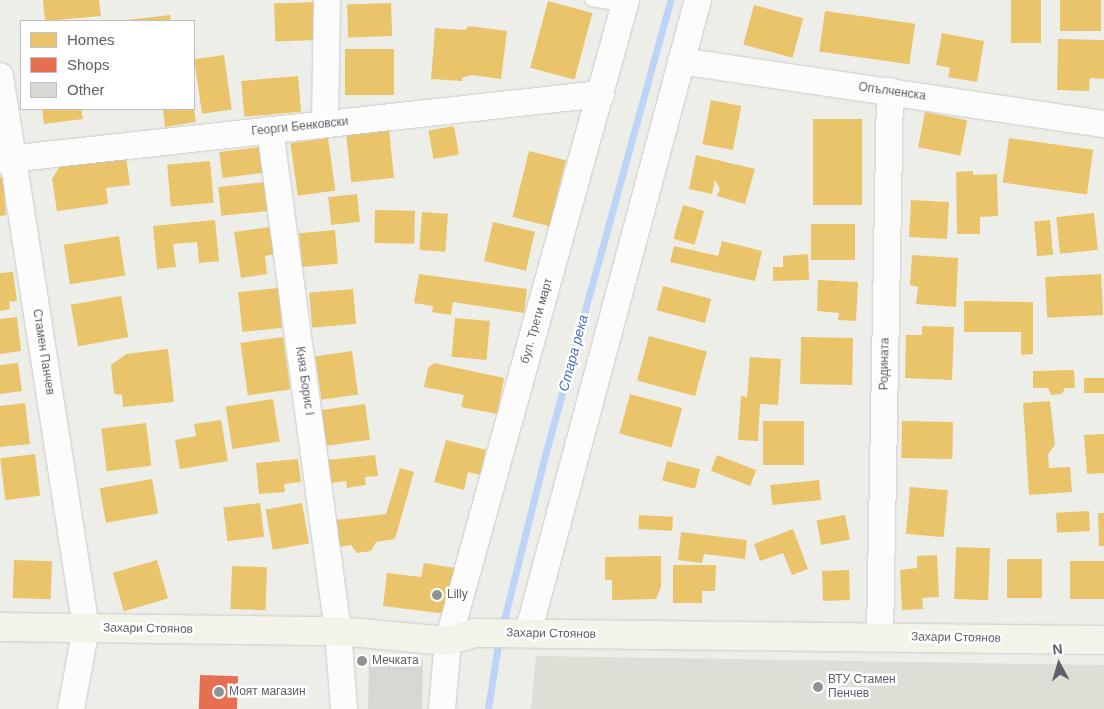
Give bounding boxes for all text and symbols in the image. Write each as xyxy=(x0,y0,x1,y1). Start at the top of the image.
legend xyxy=(20,20,195,110)
text: Homes xyxy=(67,31,115,48)
text: Shops xyxy=(67,56,110,73)
street label: Опълченска xyxy=(857,80,927,104)
text: Other xyxy=(67,81,105,98)
street label: Георги Бенковски xyxy=(251,115,349,139)
street label: бул. Трети март xyxy=(518,277,556,365)
street label: Стамен Панчев xyxy=(29,308,57,396)
water label: Стара река xyxy=(555,313,591,393)
street label: Родината xyxy=(877,338,893,390)
street label: Княз Борис I xyxy=(292,346,316,416)
place label: Lilly xyxy=(447,588,468,602)
marker: Lilly xyxy=(431,589,443,601)
street label: Захари Стоянов xyxy=(103,621,193,637)
street label: Захари Стоянов xyxy=(506,626,596,642)
street label: Захари Стоянов xyxy=(911,630,1001,646)
north arrow xyxy=(1034,639,1084,689)
text: N xyxy=(1052,641,1063,658)
place label: Мечката xyxy=(372,654,419,668)
marker: Мечката xyxy=(356,655,368,667)
place label: ВТУ Стамен Пенчев xyxy=(828,673,896,701)
marker: ВТУ Стамен Пенчев xyxy=(812,681,824,693)
place label: Моят магазин xyxy=(229,685,306,699)
marker: Моят магазин xyxy=(213,686,225,698)

